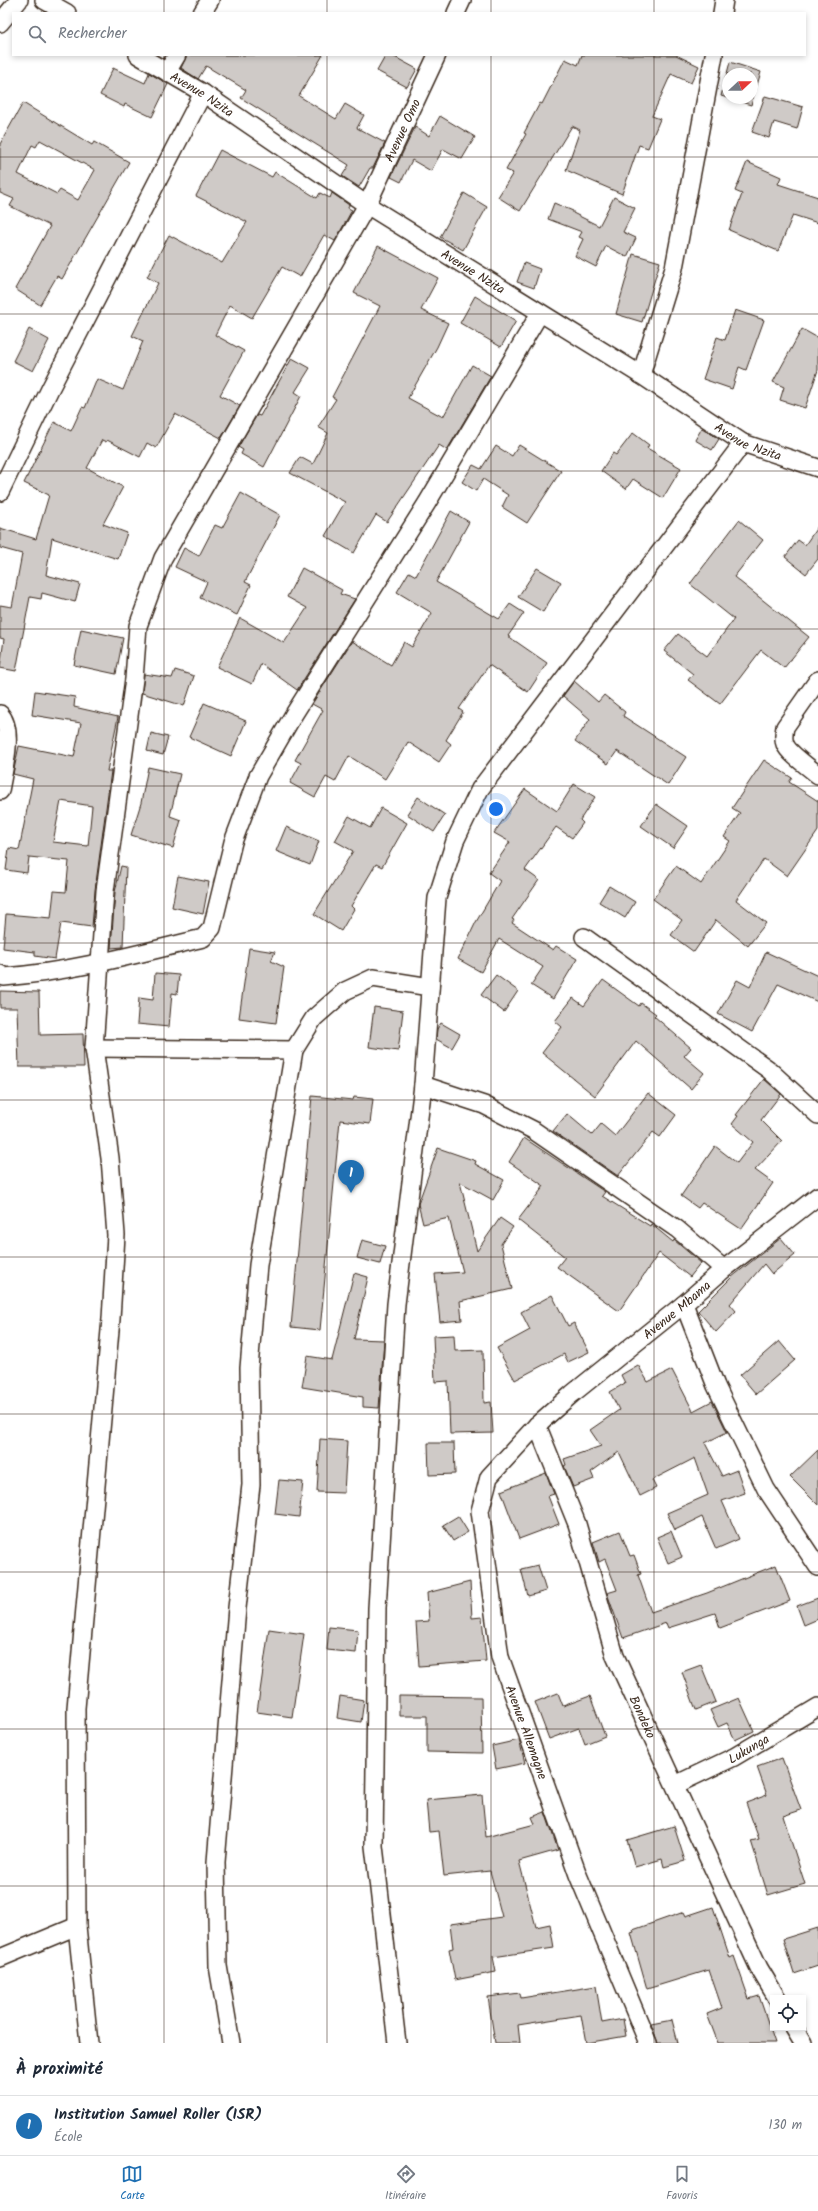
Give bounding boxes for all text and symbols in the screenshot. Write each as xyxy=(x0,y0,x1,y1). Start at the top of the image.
search box xyxy=(12,12,806,56)
text: Rechercher xyxy=(58,22,126,46)
icon: search xyxy=(26,23,48,45)
street label: Avenue Nzita xyxy=(165,67,238,123)
north arrow xyxy=(722,68,758,104)
street label: Avenue Omo xyxy=(379,96,427,166)
street label: Avenue Nzita xyxy=(436,244,509,300)
street label: Avenue Nzita xyxy=(710,418,784,467)
your location xyxy=(486,799,506,819)
pin: 1 xyxy=(338,1160,364,1193)
street label: Avenue Mbama xyxy=(639,1276,716,1345)
street label: Avenue Allemagne xyxy=(499,1682,552,1783)
street label: Bondeko xyxy=(623,1692,661,1742)
street label: Lukunga xyxy=(725,1729,774,1770)
map controls xyxy=(770,1995,806,2031)
button: locate xyxy=(770,1995,806,2031)
text: À proximité xyxy=(16,2056,103,2083)
text: Institution Samuel Roller (ISR) xyxy=(54,2103,262,2127)
text: 1 xyxy=(27,2115,31,2136)
text: 130 m xyxy=(768,2115,802,2136)
text: École xyxy=(54,2127,82,2148)
tab: Carte xyxy=(120,2163,145,2205)
tab: Itinéraire xyxy=(385,2163,426,2205)
tab: Favoris xyxy=(666,2163,698,2205)

